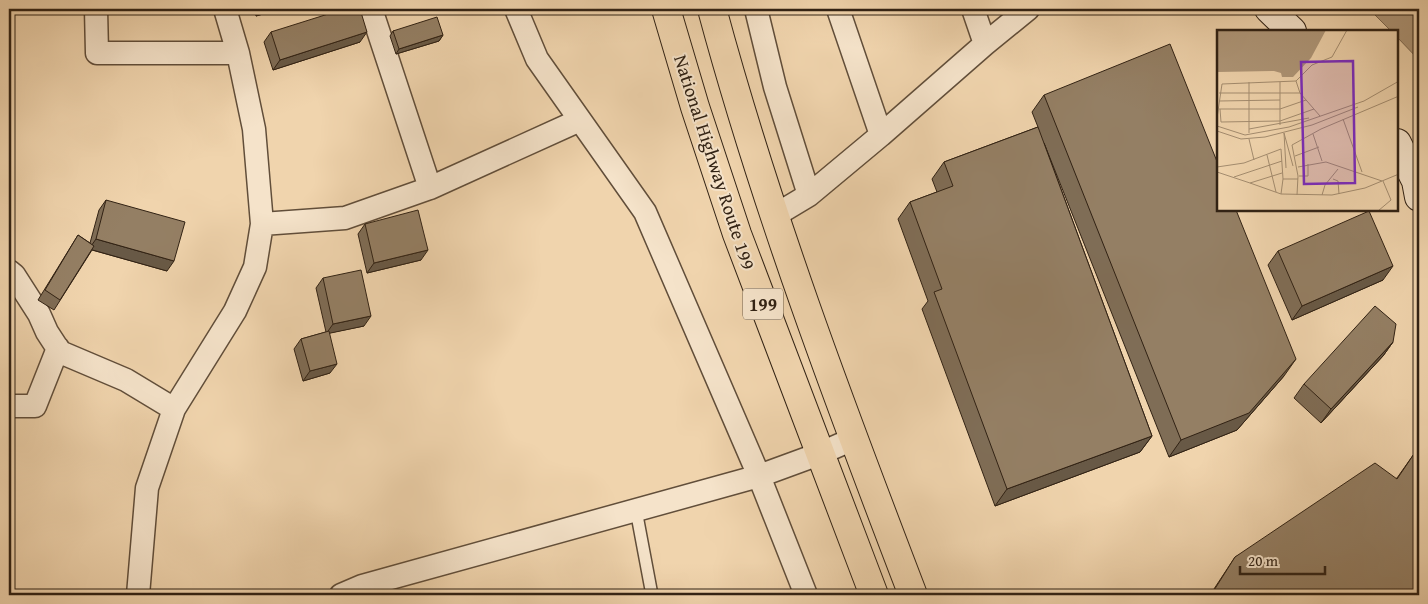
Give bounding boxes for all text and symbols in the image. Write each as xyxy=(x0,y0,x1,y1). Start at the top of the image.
inset map xyxy=(1217,30,1398,211)
street label: National Highway Route 199 xyxy=(667,51,763,273)
road number: 199 xyxy=(743,288,783,320)
scale bar xyxy=(1240,544,1326,576)
text: 20 m xyxy=(1248,550,1279,571)

